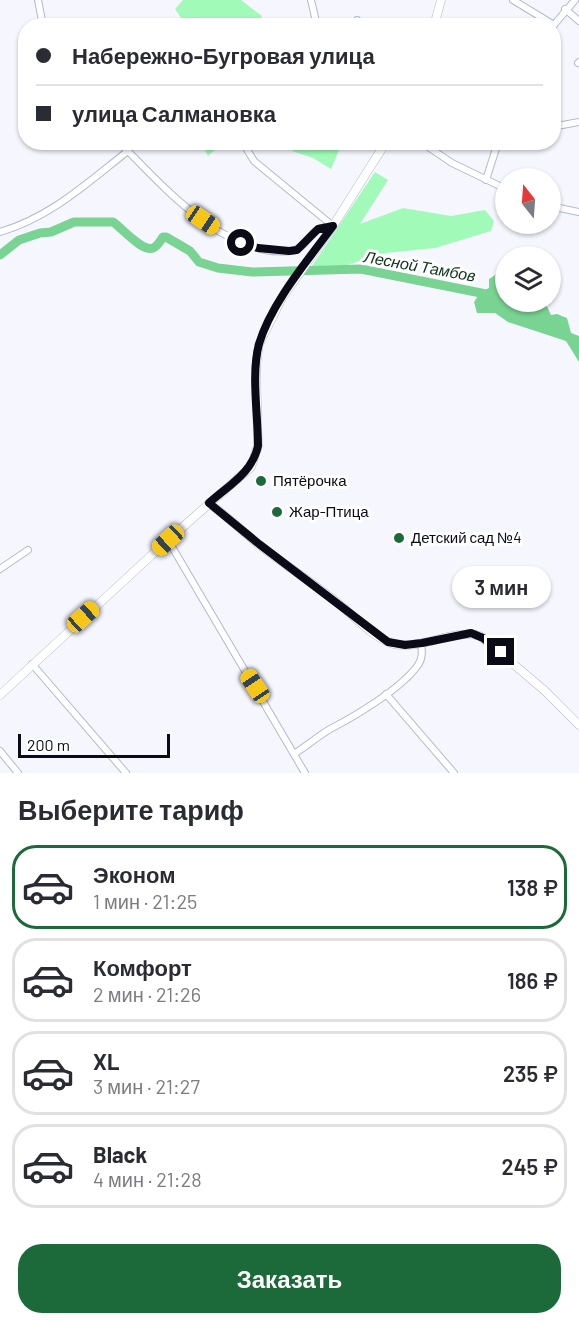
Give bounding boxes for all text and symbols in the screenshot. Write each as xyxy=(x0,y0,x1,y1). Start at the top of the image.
text: Набережно-Бугровая улица xyxy=(72,42,375,68)
text: улица Салмановка xyxy=(72,100,276,126)
north arrow xyxy=(495,168,561,234)
map controls xyxy=(495,168,561,312)
car xyxy=(183,202,223,238)
route start xyxy=(227,229,254,256)
water label: Лесной Тамбов xyxy=(362,246,477,285)
button: layers xyxy=(495,246,561,312)
place label: Пятёрочка xyxy=(273,471,347,489)
marker: Пятёрочка xyxy=(254,474,268,488)
place label: Жар-Птица xyxy=(289,502,369,520)
marker: Жар-Птица xyxy=(270,505,284,519)
car xyxy=(149,521,187,559)
place label: Детский сад №4 xyxy=(411,528,521,546)
marker: Детский сад №4 xyxy=(392,531,406,545)
callout: 3 мин xyxy=(452,565,550,607)
text: 3 мин xyxy=(475,575,528,599)
car xyxy=(64,598,102,636)
route end xyxy=(487,638,514,665)
car xyxy=(237,666,273,706)
scale bar xyxy=(18,731,170,758)
text: 200 m xyxy=(27,735,70,754)
text: Выберите тариф xyxy=(18,793,244,825)
icon: car xyxy=(21,860,75,914)
text: Эконом xyxy=(93,861,176,887)
text: 138 ₽ xyxy=(507,874,558,900)
text: 1 мин · 21:25 xyxy=(93,889,197,913)
icon: car xyxy=(21,953,75,1007)
text: Комфорт xyxy=(93,954,192,980)
text: 186 ₽ xyxy=(507,967,558,993)
text: 2 мин · 21:26 xyxy=(93,982,201,1006)
icon: car xyxy=(21,1046,75,1100)
text: XL xyxy=(93,1048,119,1074)
text: 235 ₽ xyxy=(503,1060,558,1086)
text: 3 мин · 21:27 xyxy=(93,1074,200,1098)
icon: car xyxy=(21,1139,75,1193)
text: Black xyxy=(93,1141,147,1167)
text: 245 ₽ xyxy=(502,1153,558,1179)
text: 4 мин · 21:28 xyxy=(93,1167,202,1191)
button: Заказать xyxy=(18,1244,561,1313)

